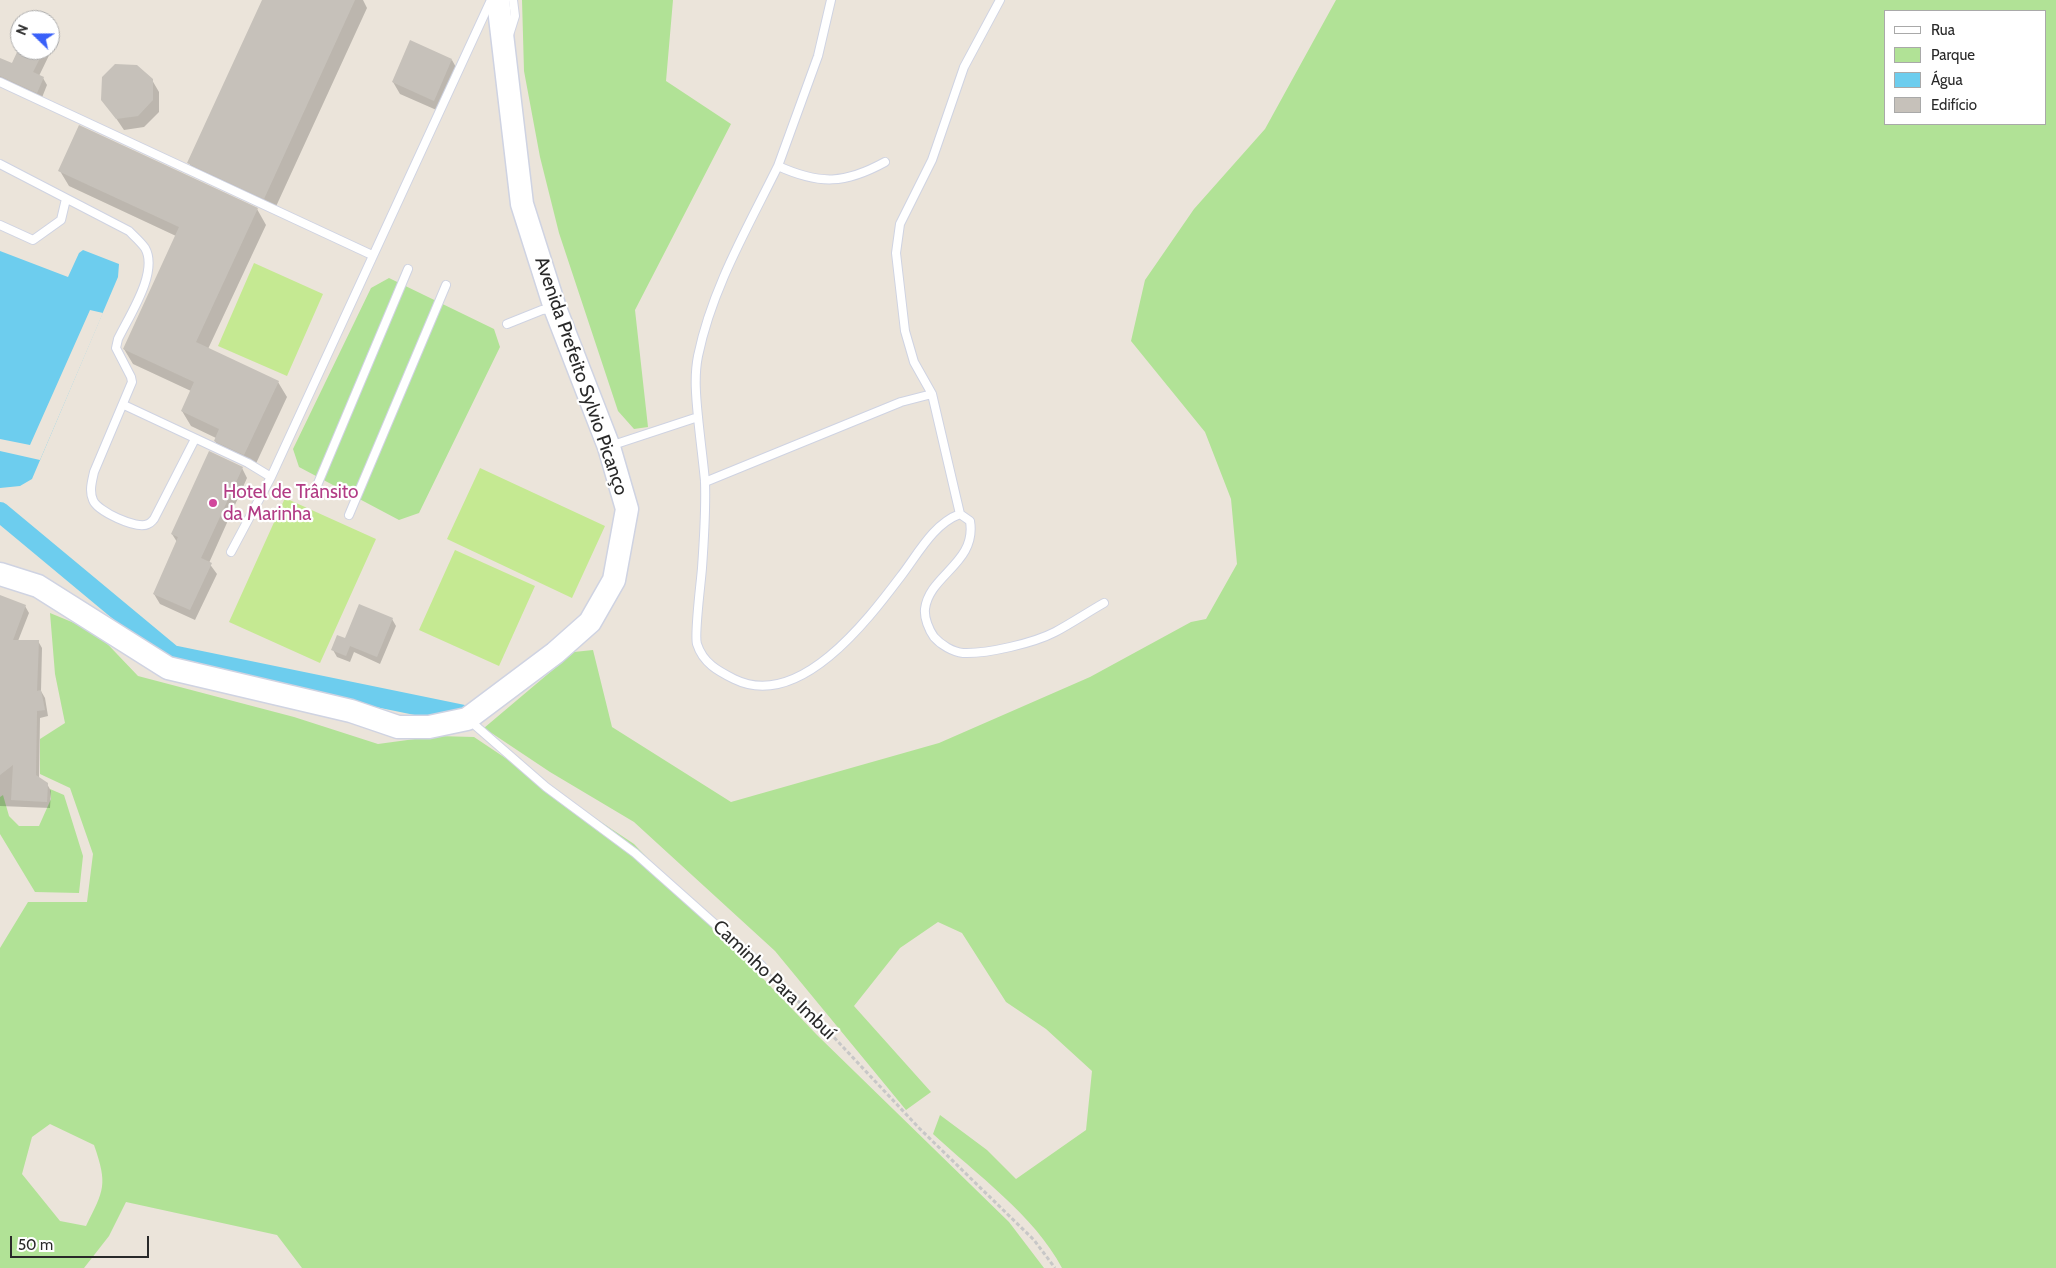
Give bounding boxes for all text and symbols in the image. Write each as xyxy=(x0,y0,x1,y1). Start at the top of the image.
north arrow xyxy=(10,10,60,60)
legend xyxy=(1884,10,2046,125)
text: Rua xyxy=(1931,21,1955,39)
text: N xyxy=(12,22,32,38)
text: Parque xyxy=(1931,46,1975,64)
text: Água xyxy=(1931,71,1963,89)
text: Edifício xyxy=(1931,96,1977,114)
street label: Avenida Prefeito Sylvio Picanço xyxy=(529,254,633,498)
place label: Hotel de Trânsito da Marinha xyxy=(223,481,359,525)
marker: Hotel de Trânsito da Marinha xyxy=(207,497,219,509)
street label: Caminho Para Imbuí xyxy=(708,916,840,1044)
scale bar xyxy=(12,1226,151,1258)
text: 50 m xyxy=(18,1236,53,1254)

